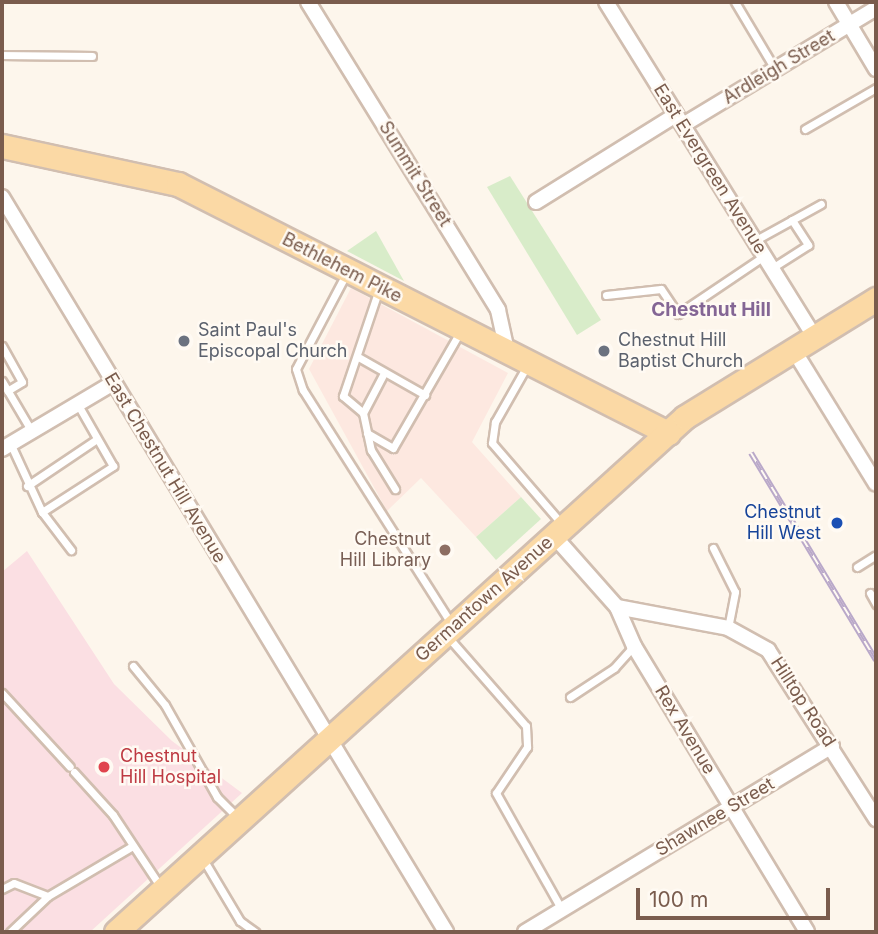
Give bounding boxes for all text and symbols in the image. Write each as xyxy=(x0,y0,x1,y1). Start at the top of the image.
street label: Ardleigh Street xyxy=(719,25,839,109)
street label: East Evergreen Avenue xyxy=(649,80,771,258)
street label: Summit Street xyxy=(374,117,456,231)
street label: Bethlehem Pike xyxy=(279,229,405,307)
district label: Chestnut Hill xyxy=(651,299,771,321)
place label: Saint Paul's Episcopal Church xyxy=(198,320,347,362)
place label: Chestnut Hill Baptist Church xyxy=(618,330,743,372)
marker: Saint Paul's Episcopal Church xyxy=(176,333,192,349)
marker: Chestnut Hill Baptist Church xyxy=(596,343,612,359)
street label: East Chestnut Hill Avenue xyxy=(100,369,230,567)
place label: Chestnut Hill West xyxy=(744,502,821,544)
marker: Chestnut Hill West xyxy=(827,513,847,533)
place label: Chestnut Hill Library xyxy=(340,529,431,572)
street label: Germantown Avenue xyxy=(411,532,557,666)
marker: Chestnut Hill Library xyxy=(437,542,453,558)
street label: Hilltop Road xyxy=(766,653,840,751)
street label: Rex Avenue xyxy=(650,682,720,778)
place label: Chestnut Hill Hospital xyxy=(120,746,221,788)
marker: Chestnut Hill Hospital xyxy=(94,757,114,777)
street label: Shawnee Street xyxy=(652,773,778,861)
scale bar xyxy=(640,874,834,918)
text: 100 m xyxy=(649,887,708,912)

